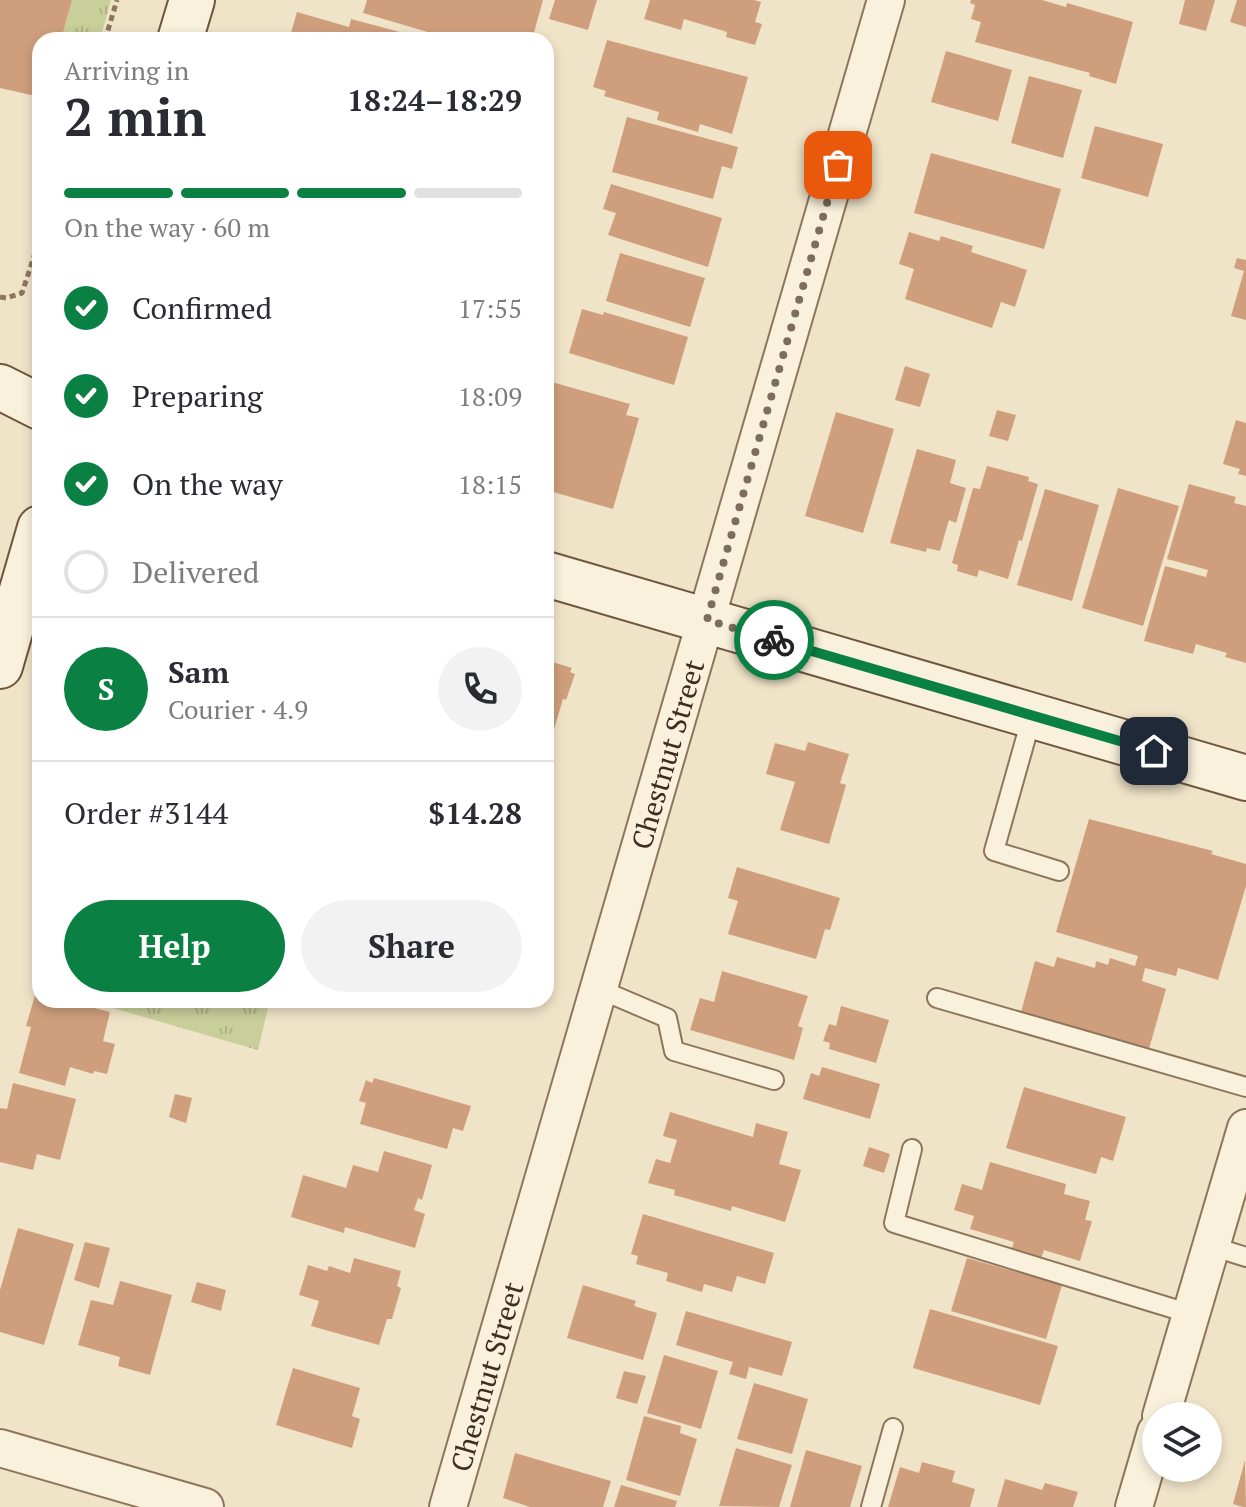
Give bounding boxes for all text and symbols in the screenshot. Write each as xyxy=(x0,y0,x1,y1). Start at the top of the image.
text: Arriving in xyxy=(64,53,189,87)
text: 18:24–18:29 xyxy=(347,80,522,120)
text: 2 min xyxy=(64,82,206,151)
pin xyxy=(804,131,872,199)
icon: bag xyxy=(816,143,860,187)
text: On the way · 60 m xyxy=(64,210,270,244)
icon: check xyxy=(64,286,108,330)
text: Confirmed xyxy=(132,288,272,328)
text: 17:55 xyxy=(458,291,522,325)
icon: check xyxy=(64,374,108,418)
text: Preparing xyxy=(132,376,263,416)
text: 18:09 xyxy=(458,379,522,413)
icon: check xyxy=(64,462,108,506)
text: On the way xyxy=(132,464,283,504)
text: 18:15 xyxy=(458,467,522,501)
text: Delivered xyxy=(132,552,259,592)
courier xyxy=(734,600,814,680)
icon: bike xyxy=(752,618,796,662)
button: phone xyxy=(438,647,522,731)
text: Sam xyxy=(168,652,229,692)
street label: Chestnut Street xyxy=(622,654,712,853)
text: S xyxy=(98,669,114,709)
text: Courier · 4.9 xyxy=(168,692,308,726)
pin xyxy=(1120,717,1188,785)
icon: home xyxy=(1132,729,1176,773)
text: Order #3144 xyxy=(64,793,228,833)
text: $14.28 xyxy=(428,793,522,833)
button: Help xyxy=(64,900,285,992)
button: Share xyxy=(301,900,522,992)
street label: Chestnut Street xyxy=(441,1277,531,1476)
map controls xyxy=(1142,1402,1222,1482)
button: layers xyxy=(1142,1402,1222,1482)

